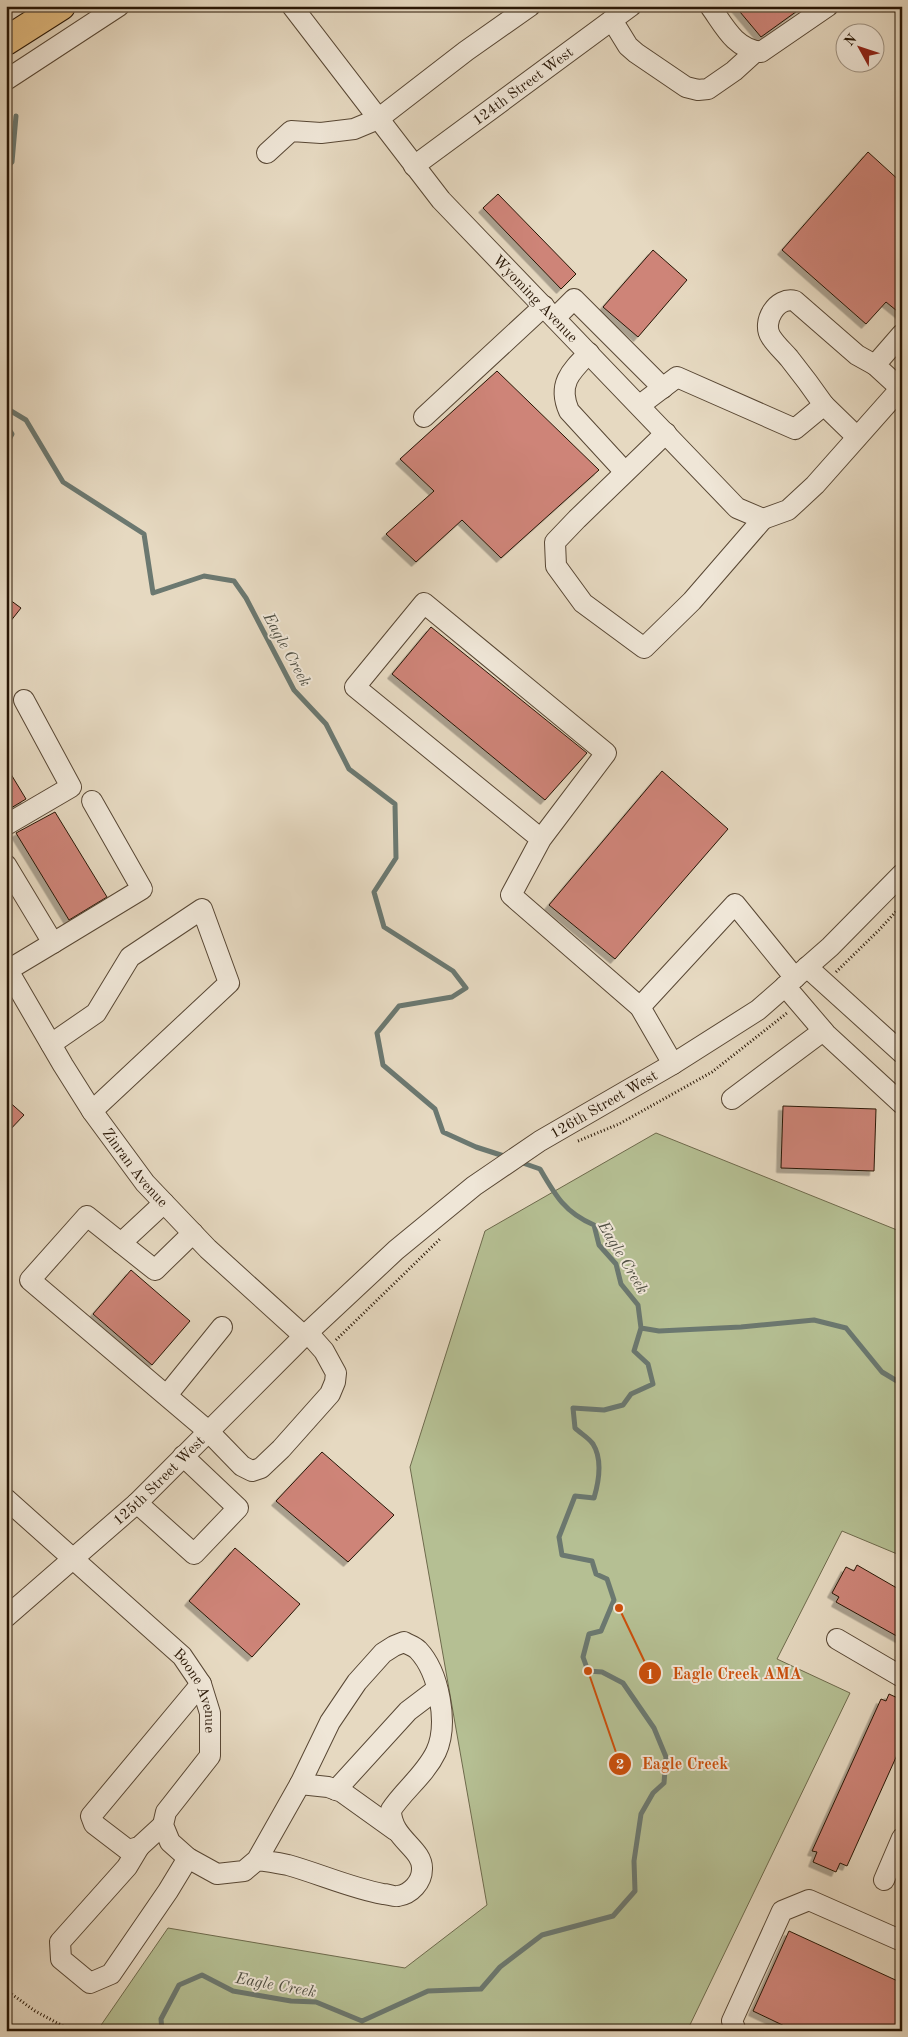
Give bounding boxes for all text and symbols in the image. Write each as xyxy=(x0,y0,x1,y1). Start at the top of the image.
north arrow xyxy=(836,22,886,72)
text: N xyxy=(842,31,860,49)
street label: 124th Street West xyxy=(470,45,577,129)
street label: Wyoming Avenue xyxy=(489,253,580,346)
water label: Eagle Creek xyxy=(259,609,313,690)
street label: 126th Street West xyxy=(548,1069,660,1142)
street label: Zinran Avenue xyxy=(99,1126,170,1211)
water label: Eagle Creek xyxy=(594,1218,650,1297)
street label: 125th Street West xyxy=(111,1434,208,1529)
street label: Boone Avenue xyxy=(170,1646,216,1733)
callout: Eagle Creek AMA xyxy=(637,1658,812,1689)
text: Eagle Creek AMA xyxy=(672,1667,802,1683)
text: 1 xyxy=(646,1668,654,1683)
callout: Eagle Creek xyxy=(607,1748,739,1779)
text: Eagle Creek xyxy=(642,1757,728,1773)
text: 2 xyxy=(616,1758,624,1773)
water label: Eagle Creek xyxy=(233,1971,317,2001)

